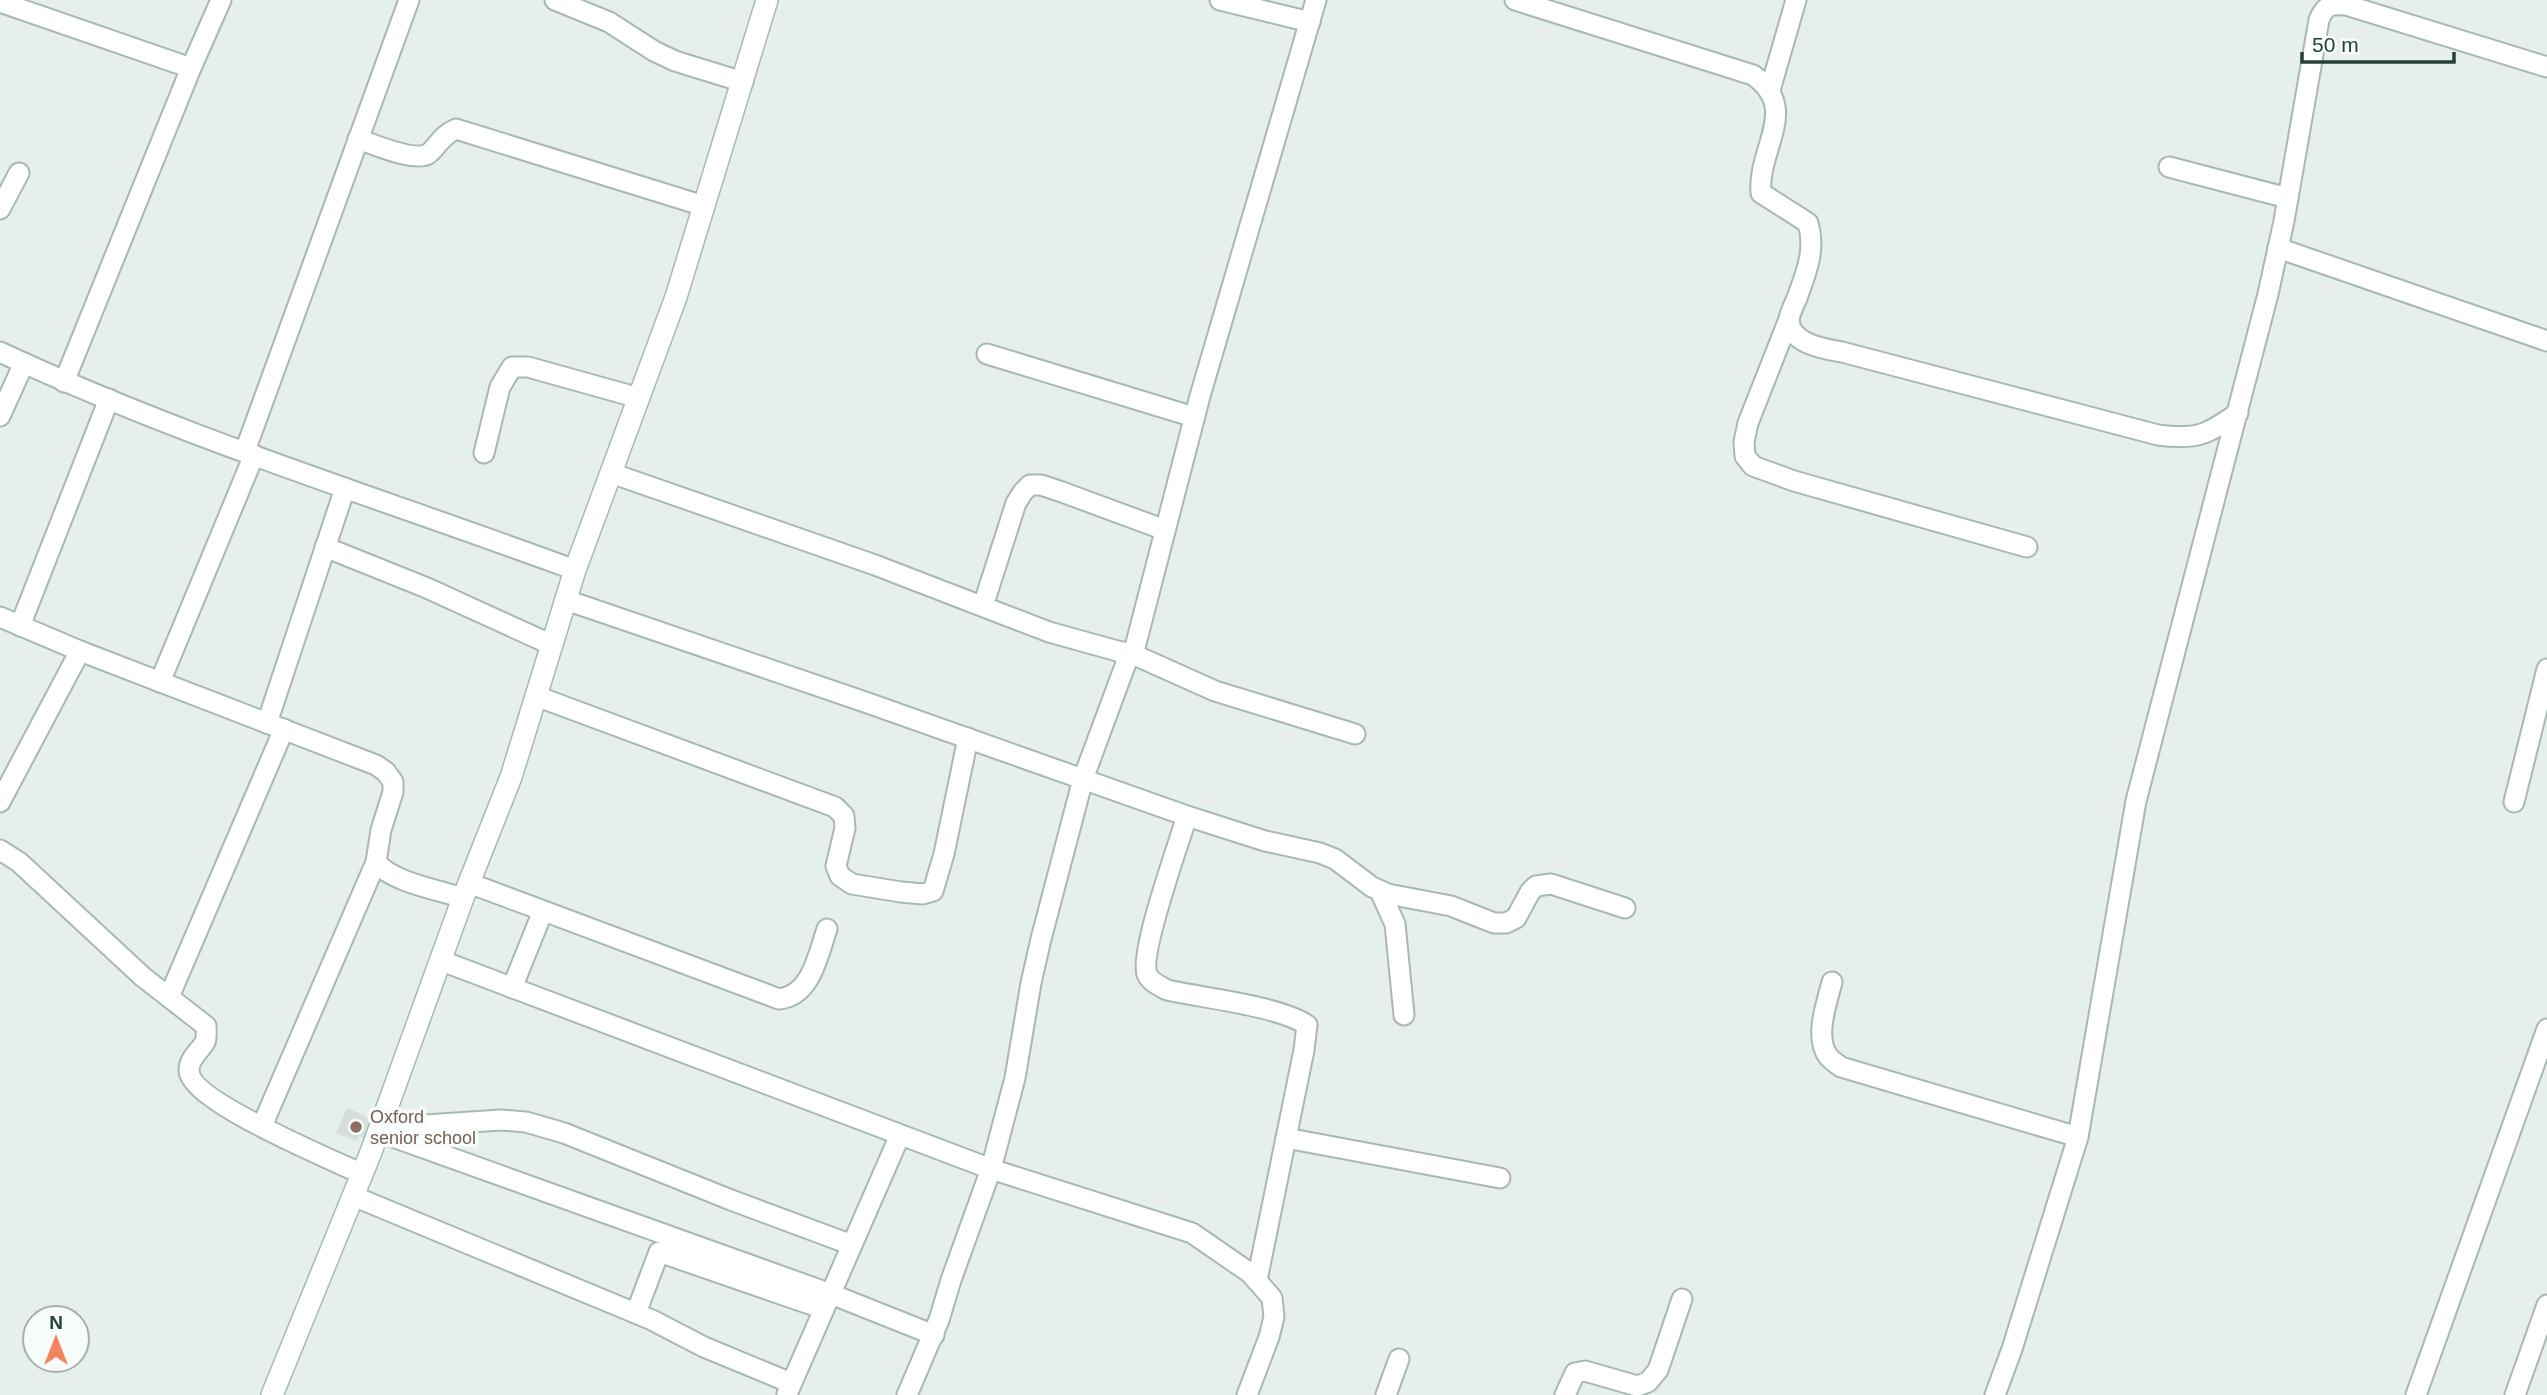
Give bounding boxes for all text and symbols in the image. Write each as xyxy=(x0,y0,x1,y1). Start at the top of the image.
scale bar xyxy=(2302,21,2454,65)
text: 50 m xyxy=(2312,33,2359,56)
place label: Oxford senior school xyxy=(370,1107,476,1148)
marker: Oxford senior school xyxy=(348,1119,364,1135)
north arrow xyxy=(21,1304,91,1374)
text: N xyxy=(49,1312,63,1333)

